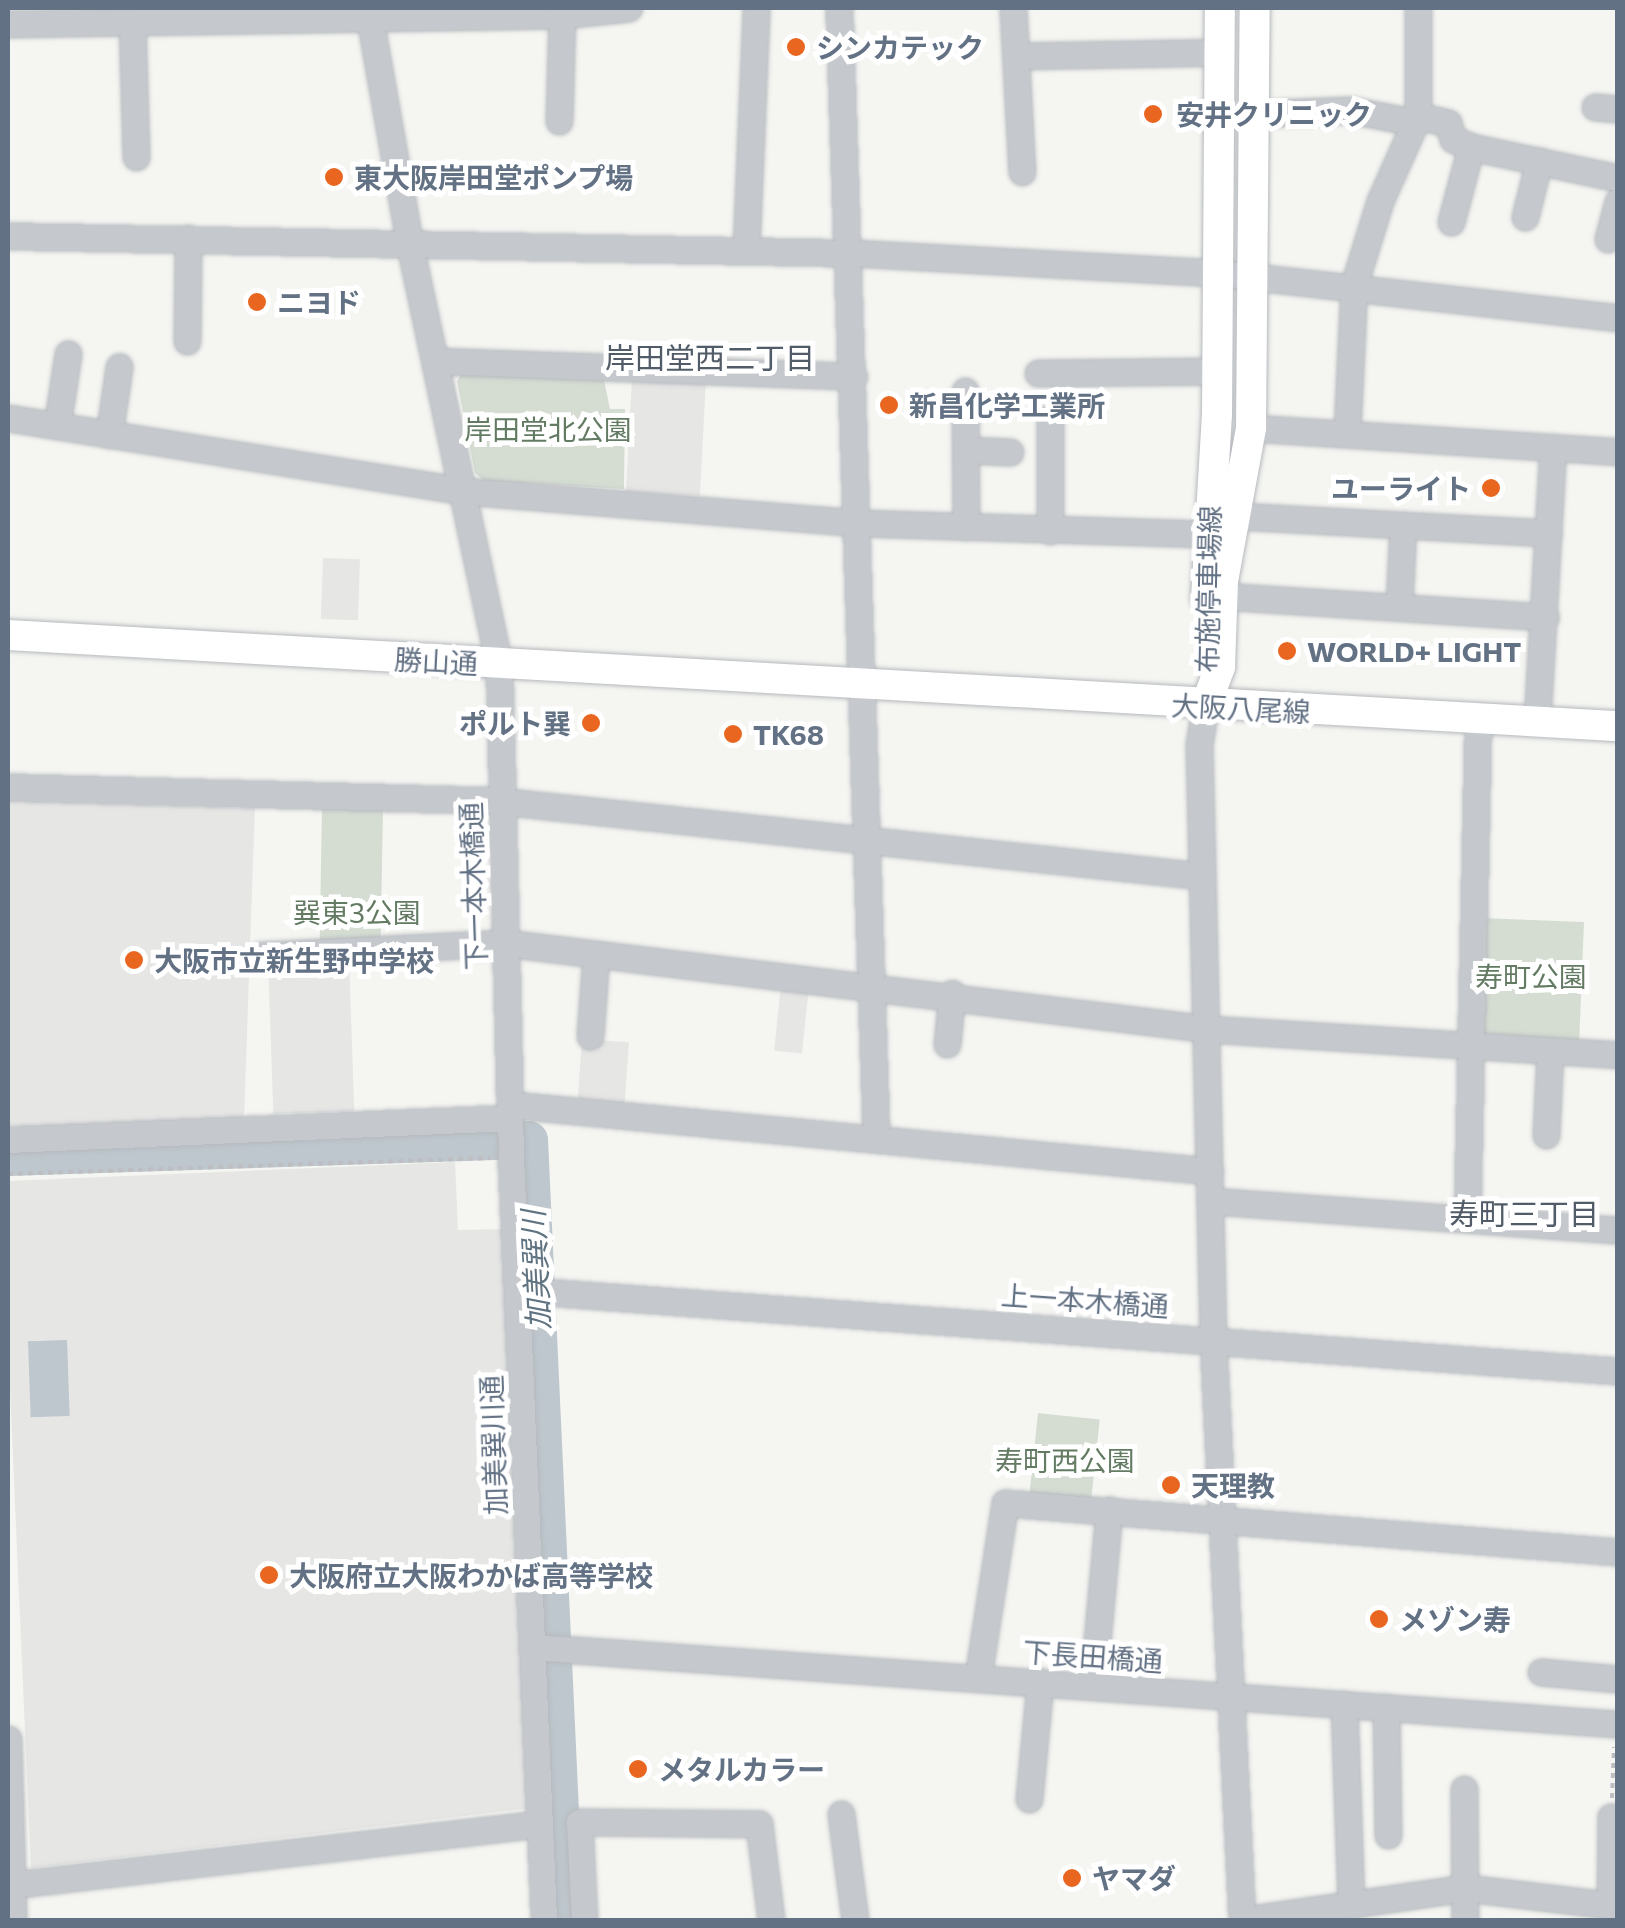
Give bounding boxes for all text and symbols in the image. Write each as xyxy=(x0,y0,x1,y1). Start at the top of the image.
place label: シンカテック xyxy=(816,30,984,64)
marker: シンカテック xyxy=(785,36,807,58)
place label: 安井クリニック xyxy=(1176,97,1372,131)
marker: 安井クリニック xyxy=(1140,101,1166,127)
place label: 東大阪岸田堂ポンプ場 xyxy=(354,160,634,194)
marker: 東大阪岸田堂ポンプ場 xyxy=(323,166,345,188)
place label: ニヨド xyxy=(277,285,361,319)
marker: ニヨド xyxy=(246,291,268,313)
district label: 岸田堂西二丁目 xyxy=(605,339,815,375)
place label: 新昌化学工業所 xyxy=(909,388,1105,422)
marker: 新昌化学工業所 xyxy=(878,394,900,416)
park label: 岸田堂北公園 xyxy=(464,412,632,446)
place label: ユーライト xyxy=(1331,471,1471,505)
marker: ユーライト xyxy=(1480,477,1502,499)
street label: 布施停車場線 xyxy=(1190,505,1226,673)
place label: WORLD+ LIGHT xyxy=(1307,634,1521,668)
marker: WORLD+ LIGHT xyxy=(1276,640,1298,662)
street label: 勝山通 xyxy=(393,642,479,680)
street label: 大阪八尾線 xyxy=(1170,688,1312,728)
place label: ポルト巽 xyxy=(459,706,571,740)
marker: ポルト巽 xyxy=(580,712,602,734)
place label: TK68 xyxy=(753,717,824,751)
marker: TK68 xyxy=(722,723,744,745)
street label: 下一本木橋通 xyxy=(453,801,493,971)
park label: 巽東3公園 xyxy=(293,895,421,929)
place label: 大阪市立新生野中学校 xyxy=(154,943,434,977)
marker: 大阪市立新生野中学校 xyxy=(123,949,145,971)
park label: 寿町公園 xyxy=(1475,959,1587,993)
district label: 寿町三丁目 xyxy=(1449,1195,1599,1231)
water label: 加美巽川 xyxy=(514,1209,556,1331)
street label: 上一本木橋通 xyxy=(1000,1277,1170,1323)
street label: 加美巽川通 xyxy=(474,1374,512,1516)
park label: 寿町西公園 xyxy=(995,1443,1135,1477)
place label: 天理教 xyxy=(1191,1468,1275,1502)
marker: 天理教 xyxy=(1160,1474,1182,1496)
place label: 大阪府立大阪わかば高等学校 xyxy=(289,1558,653,1592)
marker: 大阪府立大阪わかば高等学校 xyxy=(258,1564,280,1586)
place label: メゾン寿 xyxy=(1399,1602,1511,1636)
marker: メゾン寿 xyxy=(1368,1608,1390,1630)
street label: 下長田橋通 xyxy=(1022,1634,1164,1678)
place label: メタルカラー xyxy=(658,1752,826,1786)
marker: メタルカラー xyxy=(627,1758,649,1780)
place label: ヤマダ xyxy=(1092,1861,1176,1895)
marker: ヤマダ xyxy=(1061,1867,1083,1889)

